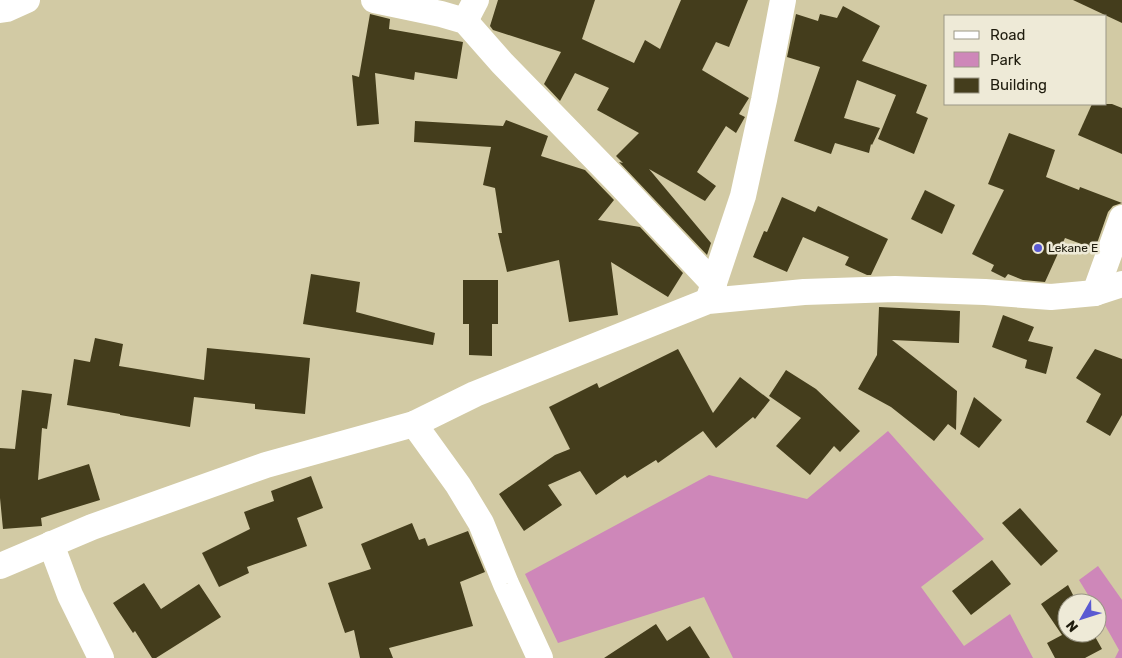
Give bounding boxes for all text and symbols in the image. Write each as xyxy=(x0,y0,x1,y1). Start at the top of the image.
legend xyxy=(944,15,1107,105)
text: Road xyxy=(990,26,1026,44)
text: Park xyxy=(990,51,1021,69)
text: Building xyxy=(990,76,1047,94)
place label: Lekane E xyxy=(1048,241,1098,255)
marker: Lekane E xyxy=(1032,242,1044,254)
north arrow xyxy=(1057,593,1107,643)
text: N xyxy=(1063,617,1082,635)

